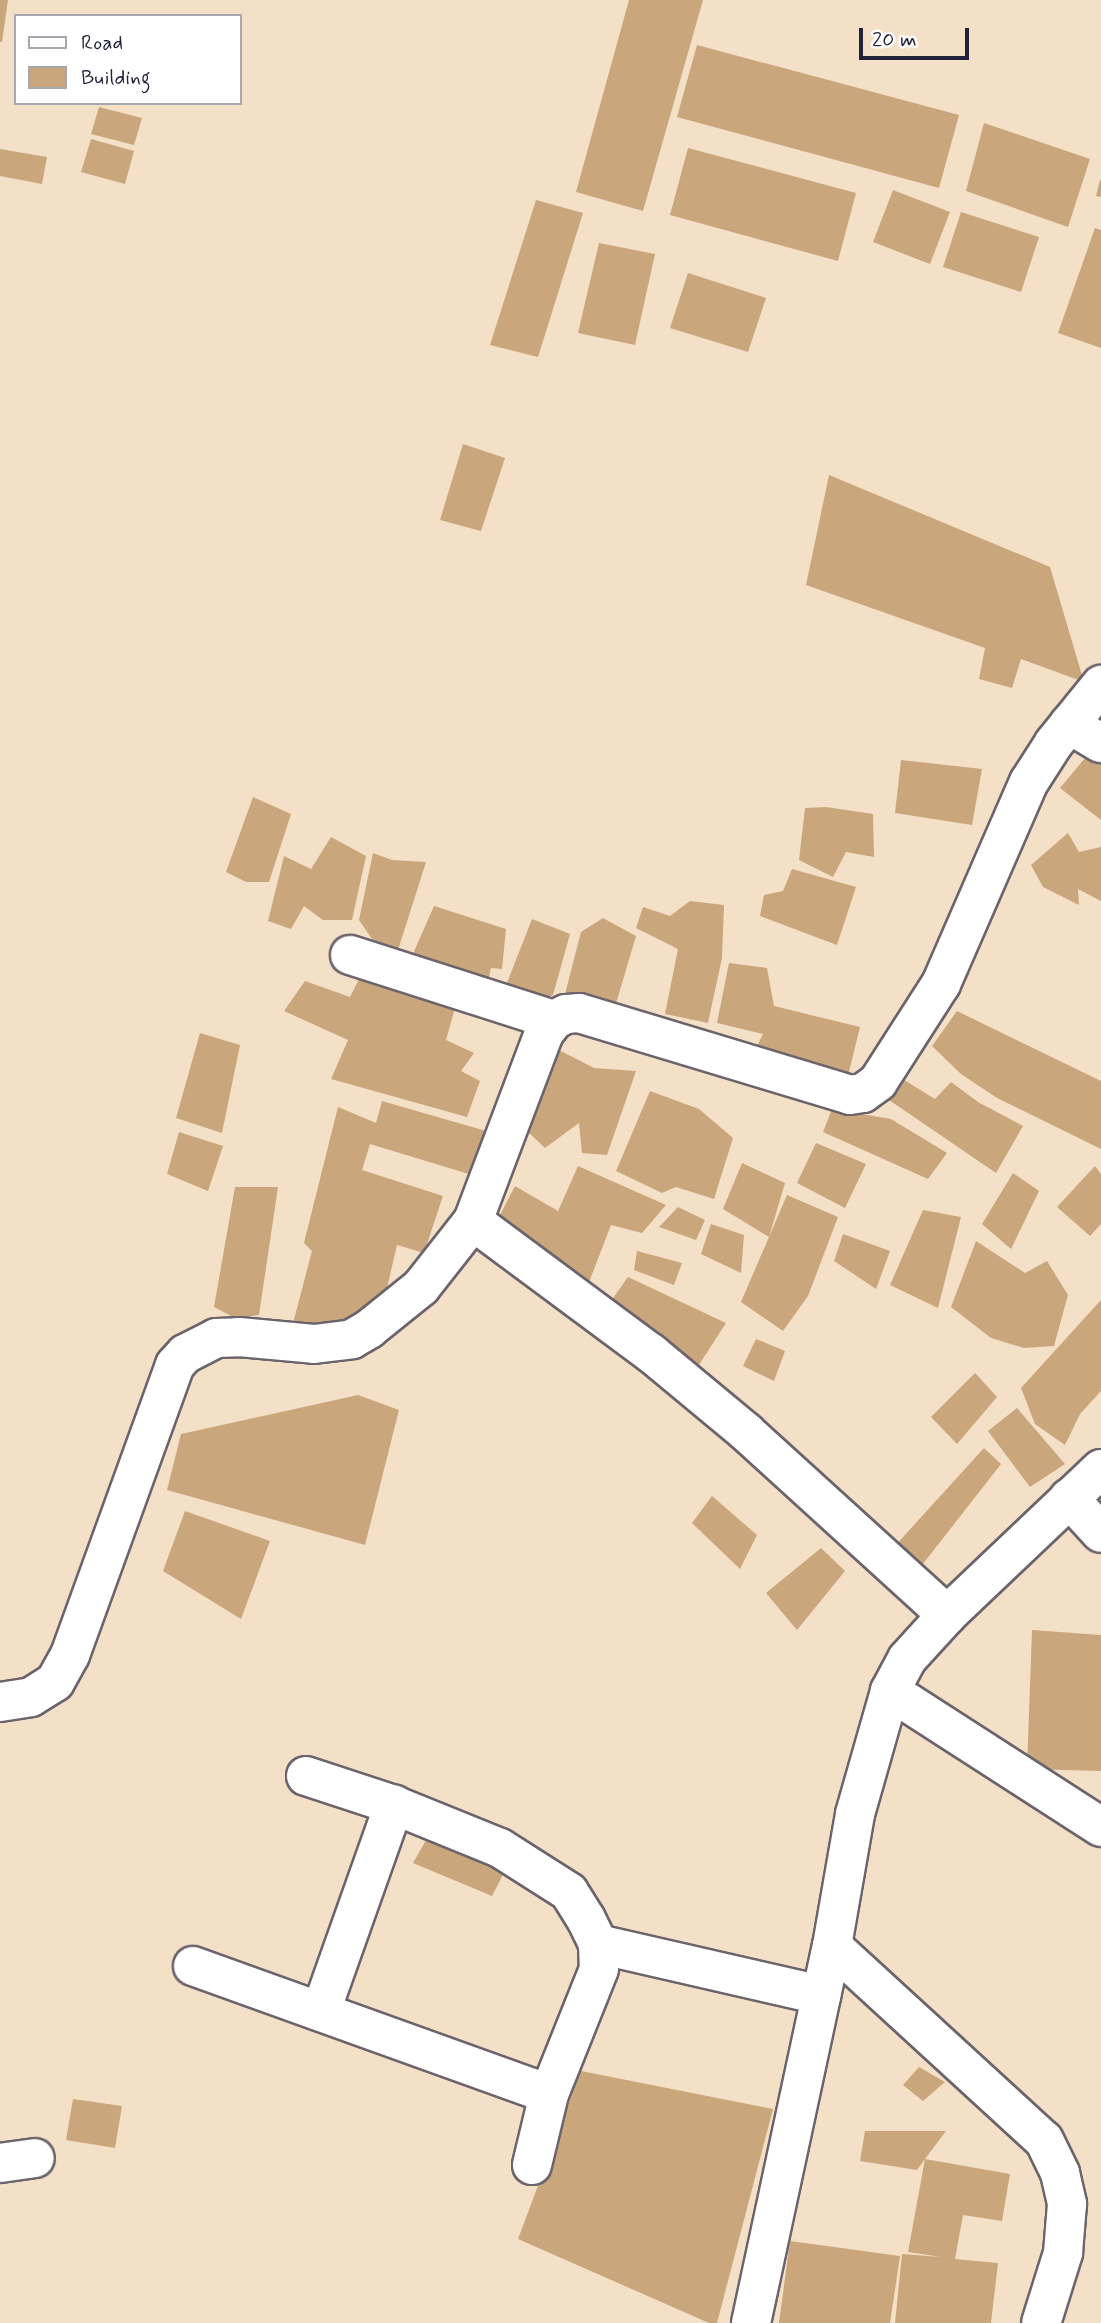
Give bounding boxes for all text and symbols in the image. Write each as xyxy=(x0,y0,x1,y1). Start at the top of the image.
legend xyxy=(14,14,242,105)
scale bar xyxy=(863,14,973,58)
text: 20 m xyxy=(872,26,917,54)
text: Road xyxy=(81,29,123,57)
text: Building xyxy=(81,64,151,92)

